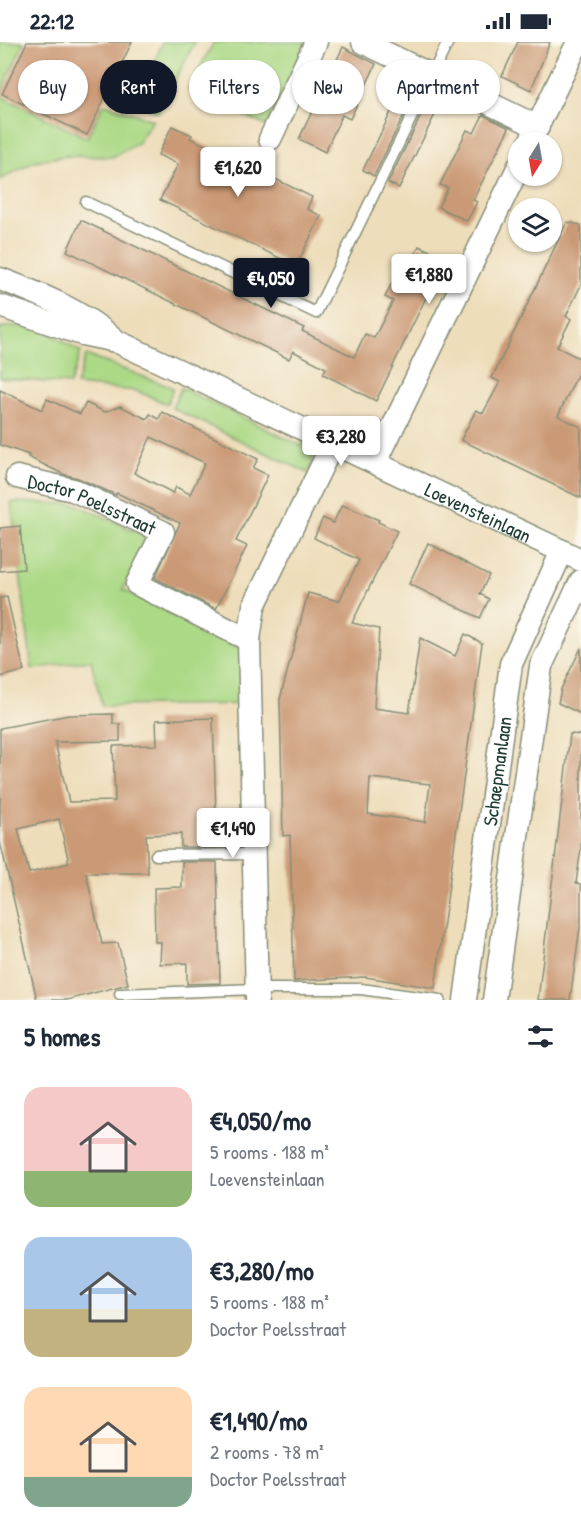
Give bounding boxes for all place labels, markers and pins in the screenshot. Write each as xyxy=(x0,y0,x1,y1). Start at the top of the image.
pin: €1,620 xyxy=(189,147,287,198)
pin: €1,880 xyxy=(380,254,478,305)
pin: €4,050 xyxy=(222,258,320,309)
pin: €3,280 xyxy=(292,416,390,467)
pin: €1,490 xyxy=(184,808,282,859)

